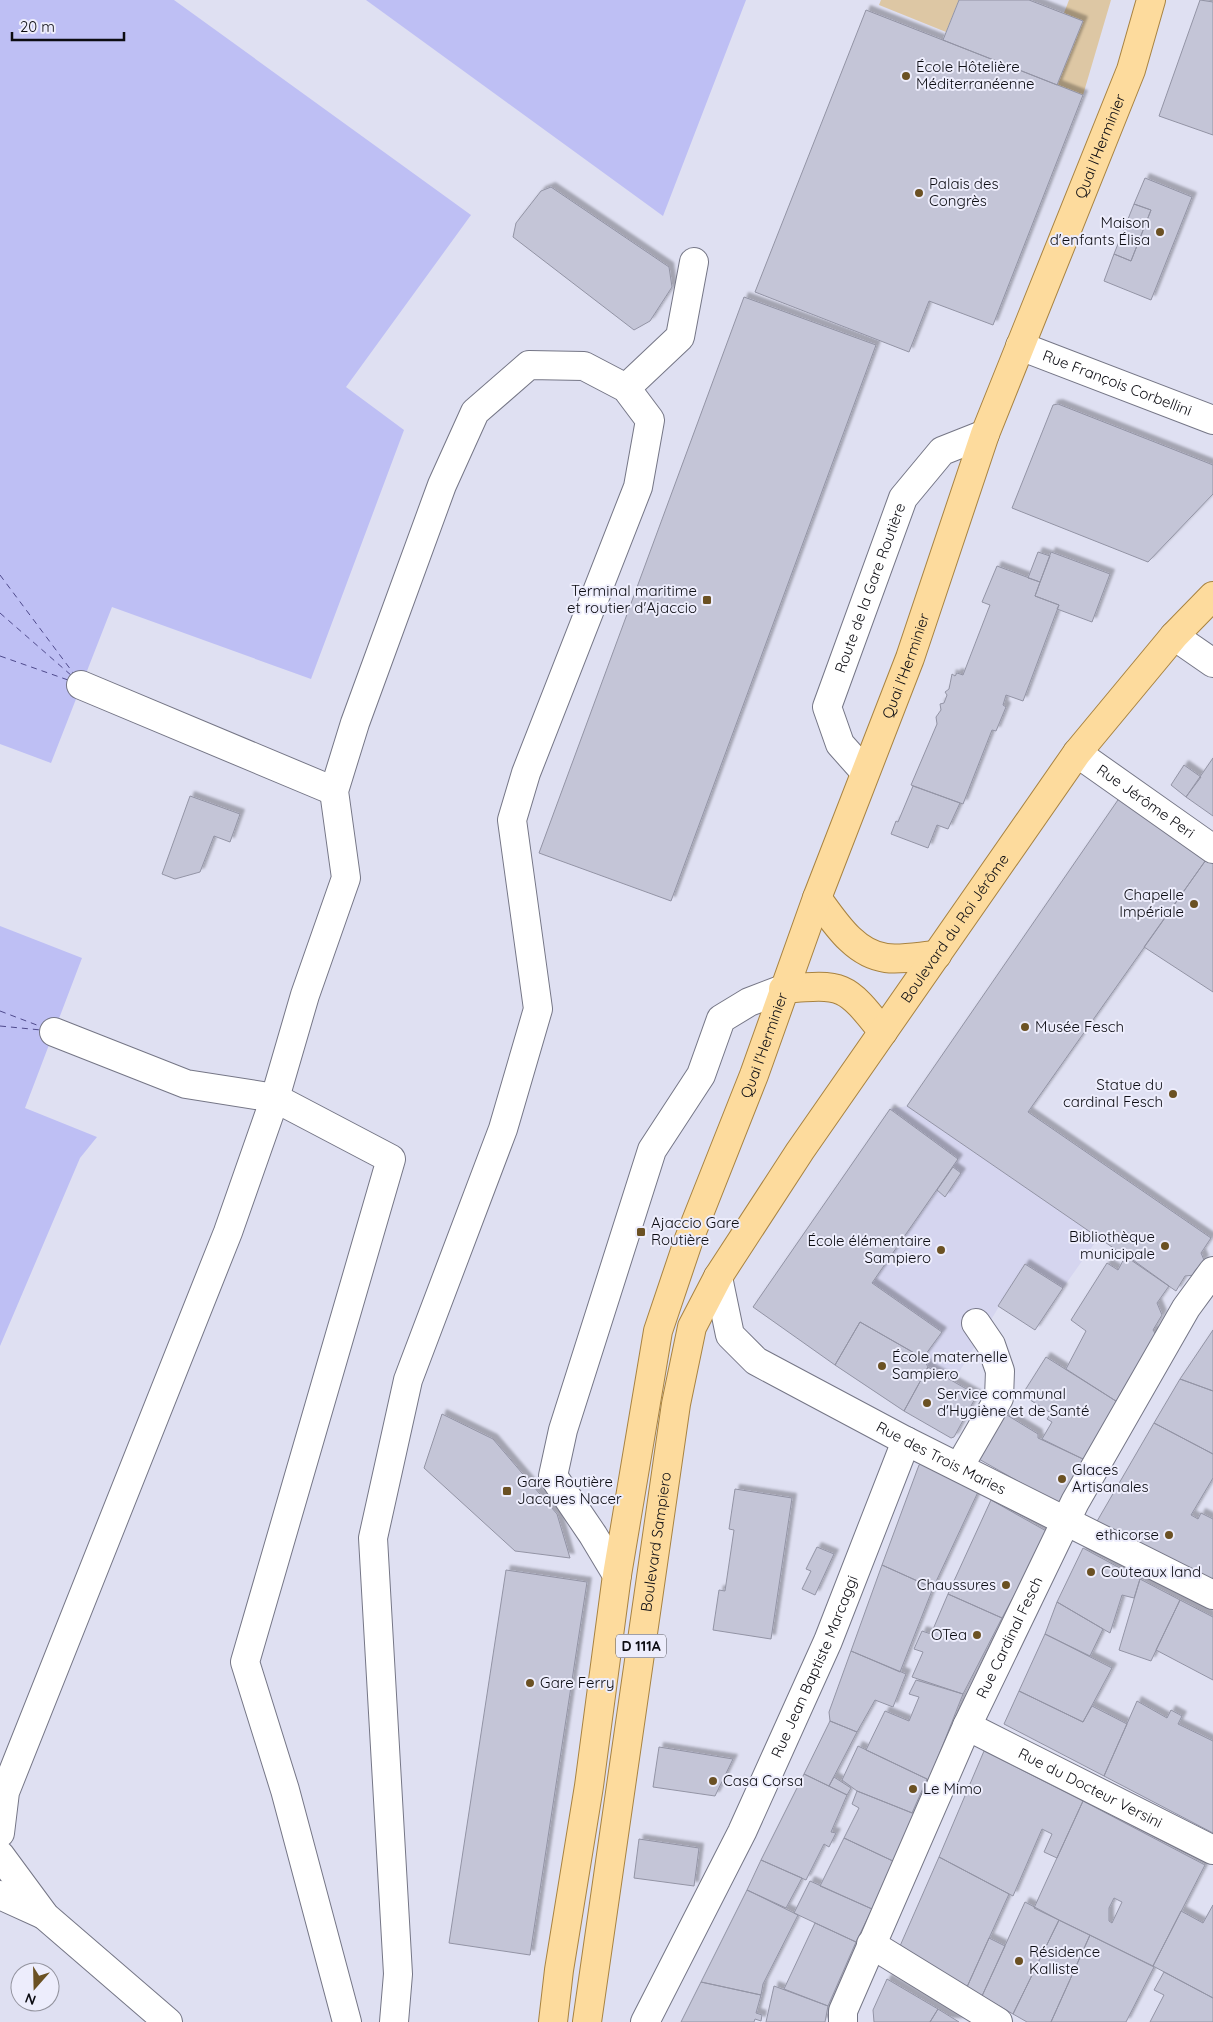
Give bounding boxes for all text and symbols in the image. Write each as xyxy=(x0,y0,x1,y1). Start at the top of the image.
scale bar xyxy=(12,10,125,42)
text: 20 m xyxy=(20,17,55,36)
place label: École Hôtelière Méditerranéenne xyxy=(916,57,1035,93)
marker: École Hôtelière Méditerranéenne xyxy=(900,70,912,82)
street label: Quai l'Herminier xyxy=(1070,91,1130,201)
place label: Palais des Congrès xyxy=(929,174,998,210)
marker: Palais des Congrès xyxy=(913,187,925,199)
place label: Maison d'enfants Élisa xyxy=(1050,213,1150,249)
marker: Maison d'enfants Élisa xyxy=(1154,226,1166,238)
street label: Rue François Corbellini xyxy=(1040,346,1195,420)
street label: Route de la Gare Routière xyxy=(830,500,909,675)
place label: Terminal maritime et routier d'Ajaccio xyxy=(567,581,697,617)
marker: Terminal maritime et routier d'Ajaccio xyxy=(701,594,713,606)
street label: Quai l'Herminier xyxy=(877,610,933,721)
street label: Rue Jérôme Peri xyxy=(1093,760,1199,842)
street label: Boulevard du Roi Jérôme xyxy=(896,850,1013,1006)
place label: Chapelle Impériale xyxy=(1119,885,1184,921)
marker: Chapelle Impériale xyxy=(1188,898,1200,910)
street label: Quai l'Herminier xyxy=(736,989,792,1101)
place label: Musée Fesch xyxy=(1035,1017,1124,1036)
marker: Musée Fesch xyxy=(1019,1021,1031,1033)
place label: Statue du cardinal Fesch xyxy=(1063,1075,1163,1111)
marker: Statue du cardinal Fesch xyxy=(1167,1088,1179,1100)
place label: Ajaccio Gare Routière xyxy=(651,1213,739,1249)
marker: Ajaccio Gare Routière xyxy=(635,1226,647,1238)
place label: Bibliothèque municipale xyxy=(1069,1227,1155,1263)
place label: École élémentaire Sampiero xyxy=(807,1231,931,1267)
marker: Bibliothèque municipale xyxy=(1159,1240,1171,1252)
marker: École élémentaire Sampiero xyxy=(935,1244,947,1256)
place label: École maternelle Sampiero xyxy=(892,1347,1008,1383)
marker: École maternelle Sampiero xyxy=(876,1360,888,1372)
place label: Service communal d'Hygiène et de Santé xyxy=(937,1384,1089,1420)
marker: Service communal d'Hygiène et de Santé xyxy=(921,1397,933,1409)
street label: Rue des Trois Maries xyxy=(873,1417,1009,1499)
place label: Glaces Artisanales xyxy=(1072,1460,1149,1496)
street label: Boulevard Sampiero xyxy=(636,1471,675,1613)
place label: Gare Routière Jacques Nacer xyxy=(517,1472,622,1508)
marker: Glaces Artisanales xyxy=(1056,1473,1068,1485)
marker: Gare Routière Jacques Nacer xyxy=(501,1485,513,1497)
place label: ethicorse xyxy=(1096,1525,1159,1544)
marker: ethicorse xyxy=(1163,1529,1175,1541)
place label: Couteaux land xyxy=(1101,1562,1201,1581)
marker: Couteaux land xyxy=(1085,1566,1097,1578)
street label: Rue Jean Baptiste Marcaggi xyxy=(767,1573,862,1761)
street label: Rue Cardinal Fesch xyxy=(972,1573,1047,1701)
place label: Chaussures xyxy=(917,1575,996,1594)
marker: Chaussures xyxy=(1000,1579,1012,1591)
place label: OTea xyxy=(931,1625,967,1644)
marker: OTea xyxy=(971,1629,983,1641)
road number: D 111A xyxy=(616,1634,666,1658)
place label: Gare Ferry xyxy=(540,1673,615,1692)
marker: Gare Ferry xyxy=(524,1677,536,1689)
street label: Rue du Docteur Versini xyxy=(1015,1743,1166,1832)
place label: Casa Corsa xyxy=(723,1771,803,1790)
marker: Casa Corsa xyxy=(707,1775,719,1787)
place label: Le Mimo xyxy=(923,1779,982,1798)
marker: Le Mimo xyxy=(907,1783,919,1795)
place label: Résidence Kalliste xyxy=(1029,1942,1100,1978)
marker: Résidence Kalliste xyxy=(1013,1955,1025,1967)
north arrow xyxy=(10,1962,60,2012)
text: N xyxy=(23,1989,38,2009)

